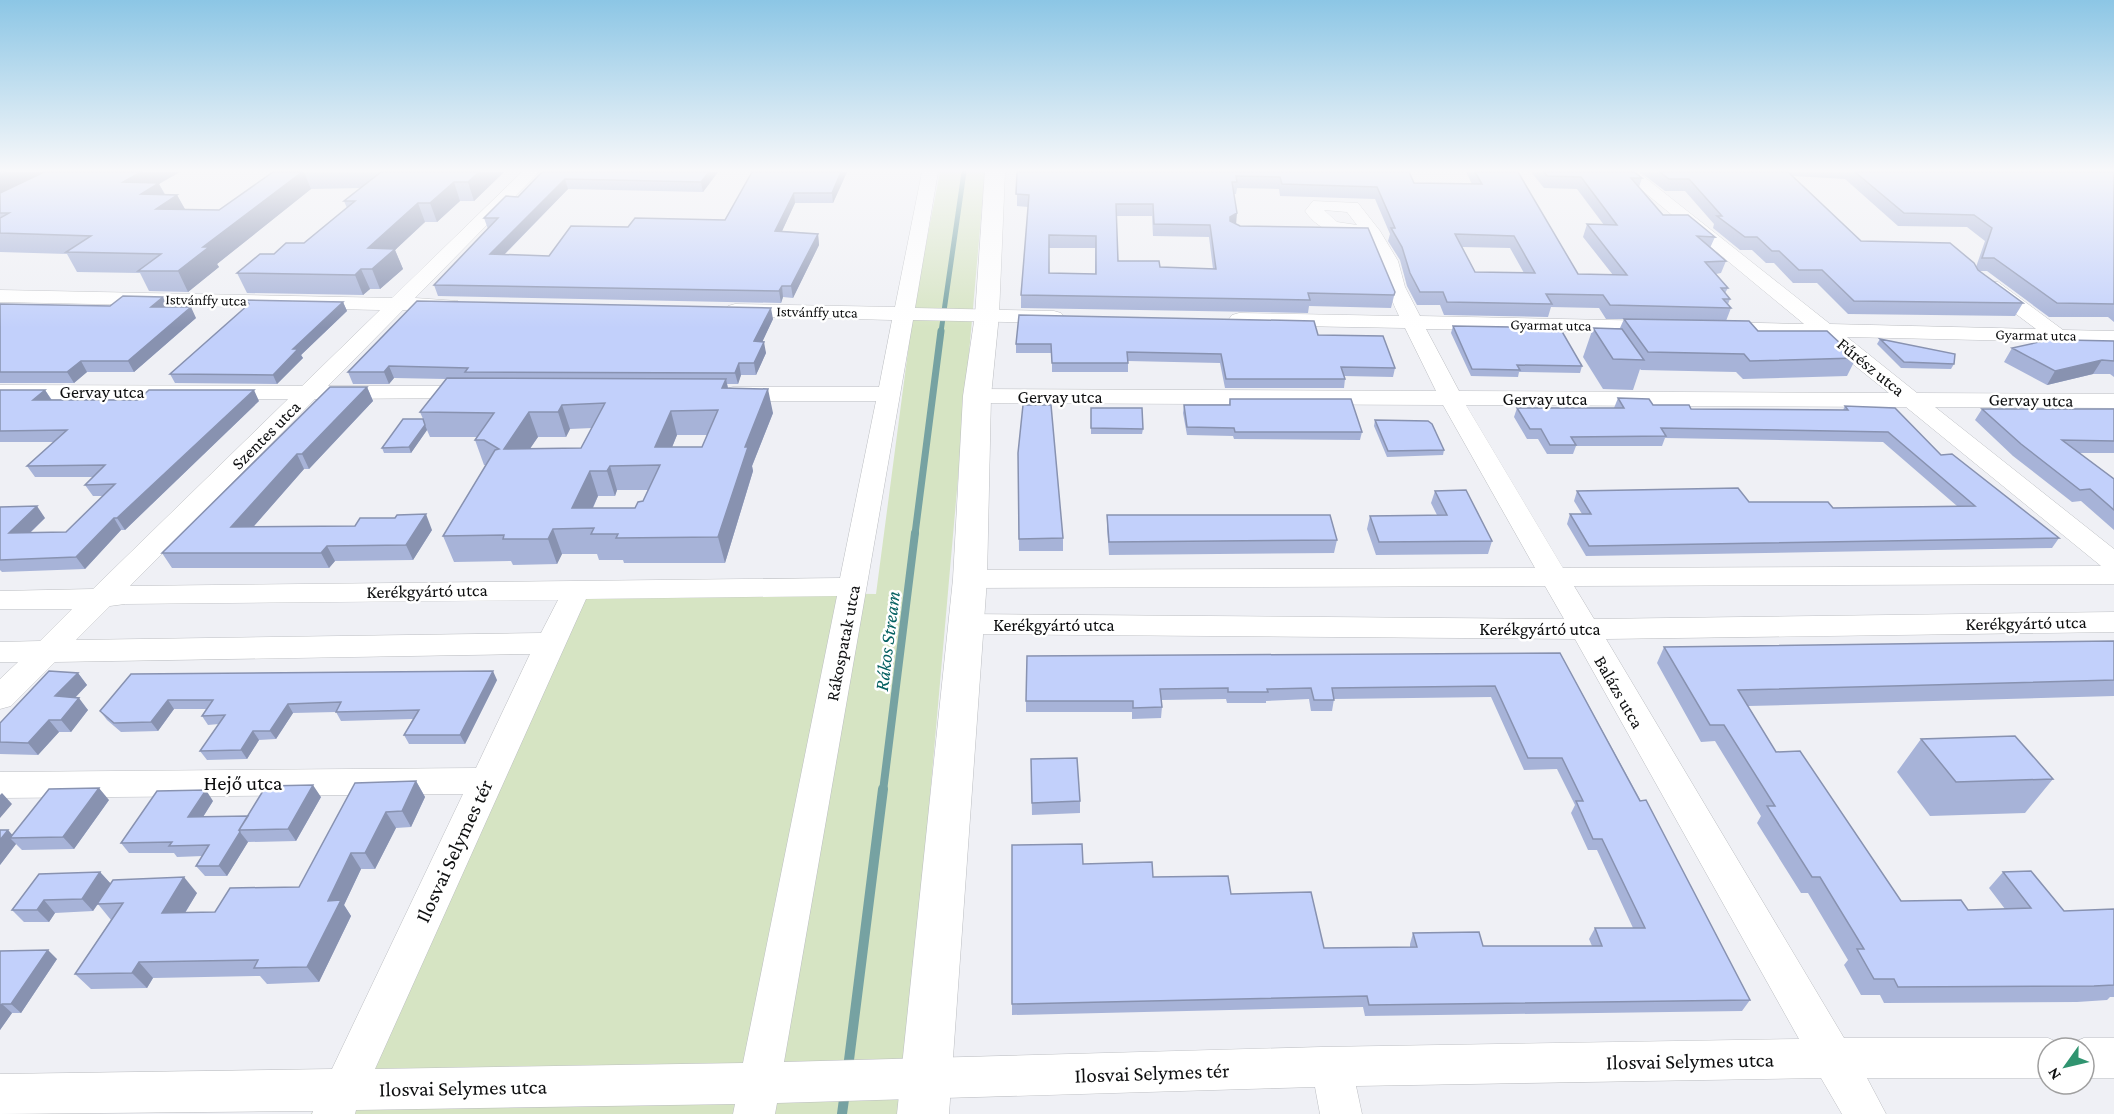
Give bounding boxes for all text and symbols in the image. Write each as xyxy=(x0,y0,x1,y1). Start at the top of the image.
street label: Istvánffy utca xyxy=(165,291,247,310)
street label: Istvánffy utca xyxy=(776,303,858,322)
street label: Gyarmat utca xyxy=(1510,316,1592,335)
street label: Gyarmat utca xyxy=(1995,326,2077,345)
street label: Fűrész utca xyxy=(1833,334,1909,400)
street label: Gervay utca xyxy=(59,382,145,402)
street label: Gervay utca xyxy=(1017,387,1103,407)
street label: Gervay utca xyxy=(1502,389,1588,409)
street label: Gervay utca xyxy=(1988,389,2074,411)
street label: Szentes utca xyxy=(227,396,305,474)
street label: Kerékgyártó utca xyxy=(366,580,488,602)
street label: Rákospatak utca xyxy=(822,583,864,703)
water label: Rákos Stream xyxy=(870,590,904,692)
street label: Kerékgyártó utca xyxy=(1965,612,2087,634)
street label: Kerékgyártó utca xyxy=(993,615,1115,635)
street label: Kerékgyártó utca xyxy=(1479,619,1601,639)
street label: Balázs utca xyxy=(1590,652,1648,732)
street label: Hejő utca xyxy=(204,771,283,795)
street label: Ilosvai Selymes tér xyxy=(410,775,498,926)
north arrow xyxy=(2036,1036,2096,1096)
street label: Ilosvai Selymes utca xyxy=(1606,1048,1775,1074)
street label: Ilosvai Selymes tér xyxy=(1074,1058,1231,1088)
text: N xyxy=(2044,1065,2064,1083)
street label: Ilosvai Selymes utca xyxy=(379,1075,548,1101)

